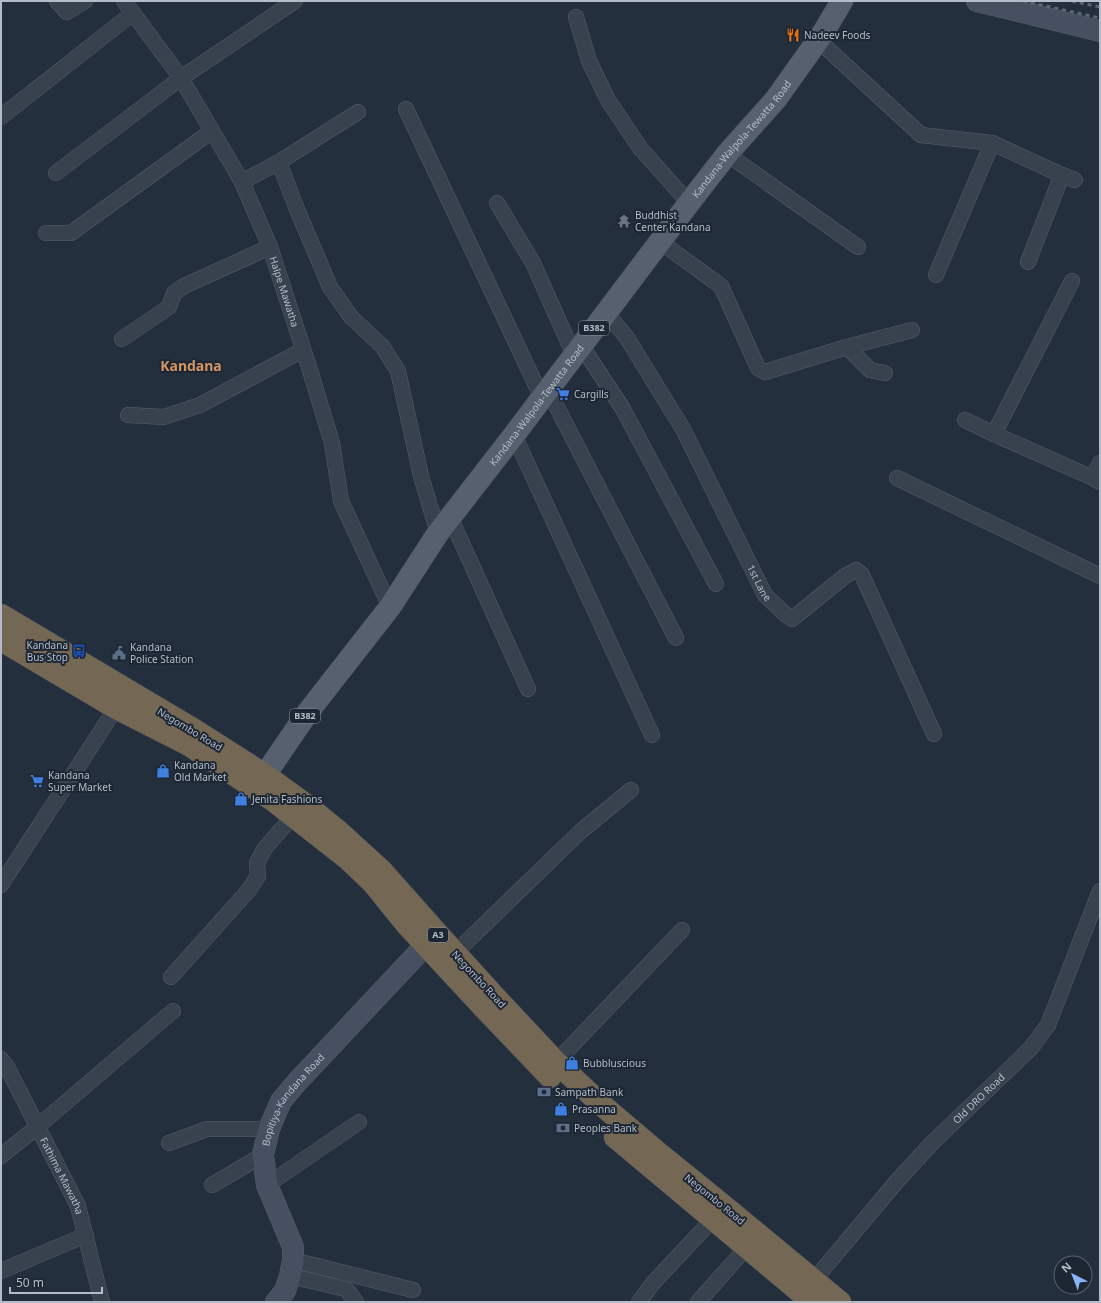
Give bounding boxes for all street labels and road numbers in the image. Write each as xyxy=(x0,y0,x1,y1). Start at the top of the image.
street label: Kandana-Walpola-Tewatta Road xyxy=(689,77,794,201)
street label: Halpe Mawatha xyxy=(266,254,303,329)
road number: B382 xyxy=(579,321,609,335)
street label: Kandana-Walpola-Tewatta Road xyxy=(486,341,587,468)
street label: 1st Lane xyxy=(744,562,775,605)
street label: Negombo Road xyxy=(155,704,225,754)
road number: B382 xyxy=(290,709,320,723)
road number: A3 xyxy=(428,928,448,942)
street label: Negombo Road xyxy=(449,947,509,1011)
street label: Bopitiya-Kandana Road xyxy=(258,1050,328,1148)
street label: Old DRO Road xyxy=(949,1070,1008,1127)
street label: Fathima Mawatha xyxy=(37,1135,87,1216)
street label: Negombo Road xyxy=(682,1170,748,1228)

